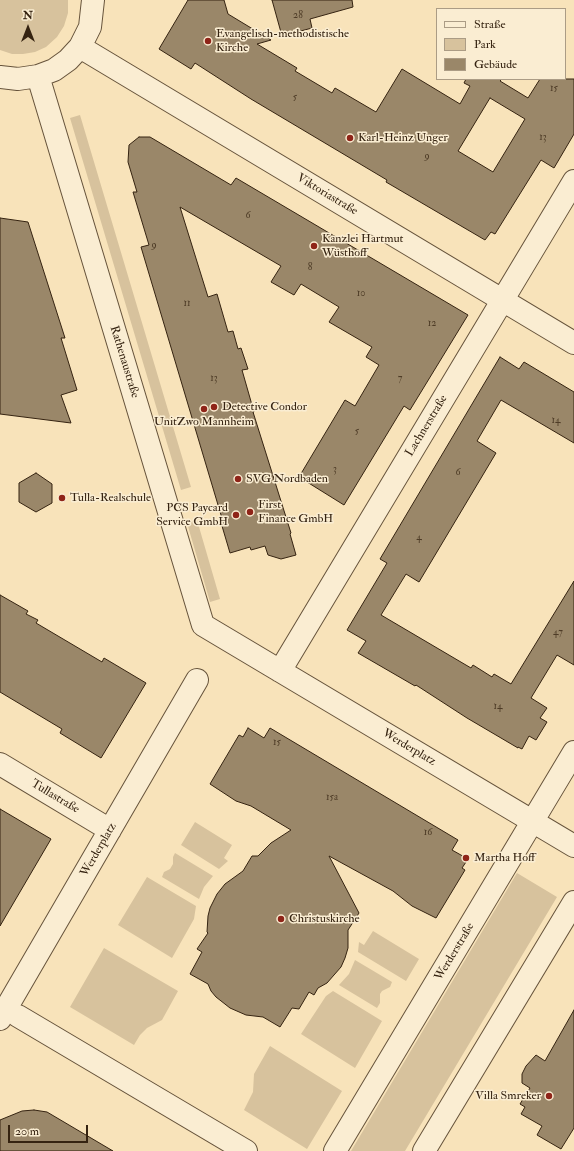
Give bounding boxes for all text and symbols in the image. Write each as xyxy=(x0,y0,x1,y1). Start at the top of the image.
north arrow xyxy=(8,8,48,48)
legend xyxy=(436,8,566,80)
text: N xyxy=(23,9,33,22)
house number: 28 xyxy=(293,10,303,22)
text: Straße xyxy=(474,17,505,32)
place label: Evangelisch-methodistische Kirche xyxy=(216,27,349,55)
marker: Evangelisch-methodistische Kirche xyxy=(203,36,213,46)
text: Park xyxy=(474,37,496,52)
text: Gebäude xyxy=(474,57,517,72)
house number: 15 xyxy=(550,83,558,95)
house number: 5 xyxy=(293,92,297,104)
place label: Karl-Heinz Unger xyxy=(358,131,448,145)
house number: 13 xyxy=(539,132,547,144)
marker: Karl-Heinz Unger xyxy=(345,133,355,143)
house number: 9 xyxy=(424,151,430,163)
street label: Viktoriastraße xyxy=(294,171,360,219)
house number: 6 xyxy=(245,210,251,222)
place label: Kanzlei Hartmut Wüsthoff xyxy=(322,232,403,260)
house number: 9 xyxy=(151,240,157,252)
marker: Kanzlei Hartmut Wüsthoff xyxy=(309,241,319,251)
house number: 8 xyxy=(308,262,312,274)
house number: 10 xyxy=(357,288,365,300)
house number: 11 xyxy=(183,298,191,310)
house number: 12 xyxy=(428,318,436,330)
street label: Rathenaustraße xyxy=(106,324,142,400)
house number: 13 xyxy=(210,373,218,385)
house number: 7 xyxy=(398,373,402,385)
street label: Lachnerstraße xyxy=(403,393,451,459)
place label: Detective Condor xyxy=(222,400,307,414)
marker: Detective Condor xyxy=(209,402,219,412)
marker: UnitZwo Mannheim xyxy=(199,404,209,414)
place label: UnitZwo Mannheim xyxy=(154,415,254,429)
house number: 14 xyxy=(552,415,560,427)
house number: 5 xyxy=(355,426,359,438)
house number: 3 xyxy=(333,464,337,476)
house number: 6 xyxy=(455,467,461,479)
place label: SVG Nordbaden xyxy=(246,472,328,486)
marker: SVG Nordbaden xyxy=(233,474,243,484)
place label: Tulla-Realschule xyxy=(70,491,151,505)
marker: Tulla-Realschule xyxy=(57,493,67,503)
place label: First Finance GmbH xyxy=(258,498,333,526)
place label: PCS Paycard Service GmbH xyxy=(156,501,228,529)
marker: First Finance GmbH xyxy=(245,507,255,517)
marker: PCS Paycard Service GmbH xyxy=(231,510,241,520)
house number: 4 xyxy=(416,532,422,544)
house number: 47 xyxy=(553,627,563,639)
house number: 14 xyxy=(494,701,502,713)
street label: Werderplatz xyxy=(380,726,438,770)
house number: 15 xyxy=(273,737,281,749)
street label: Tullastraße xyxy=(28,777,82,817)
house number: 15a xyxy=(326,792,338,804)
street label: Werderplatz xyxy=(78,821,120,879)
house number: 16 xyxy=(424,827,432,839)
place label: Martha Hoff xyxy=(474,851,535,865)
marker: Martha Hoff xyxy=(461,853,471,863)
place label: Christuskirche xyxy=(289,912,360,926)
marker: Christuskirche xyxy=(276,914,286,924)
street label: Werderstraße xyxy=(432,921,478,983)
place label: Villa Smreker xyxy=(475,1089,541,1103)
marker: Villa Smreker xyxy=(544,1091,554,1101)
scale bar xyxy=(10,1117,90,1143)
text: 20 m xyxy=(15,1124,39,1139)

